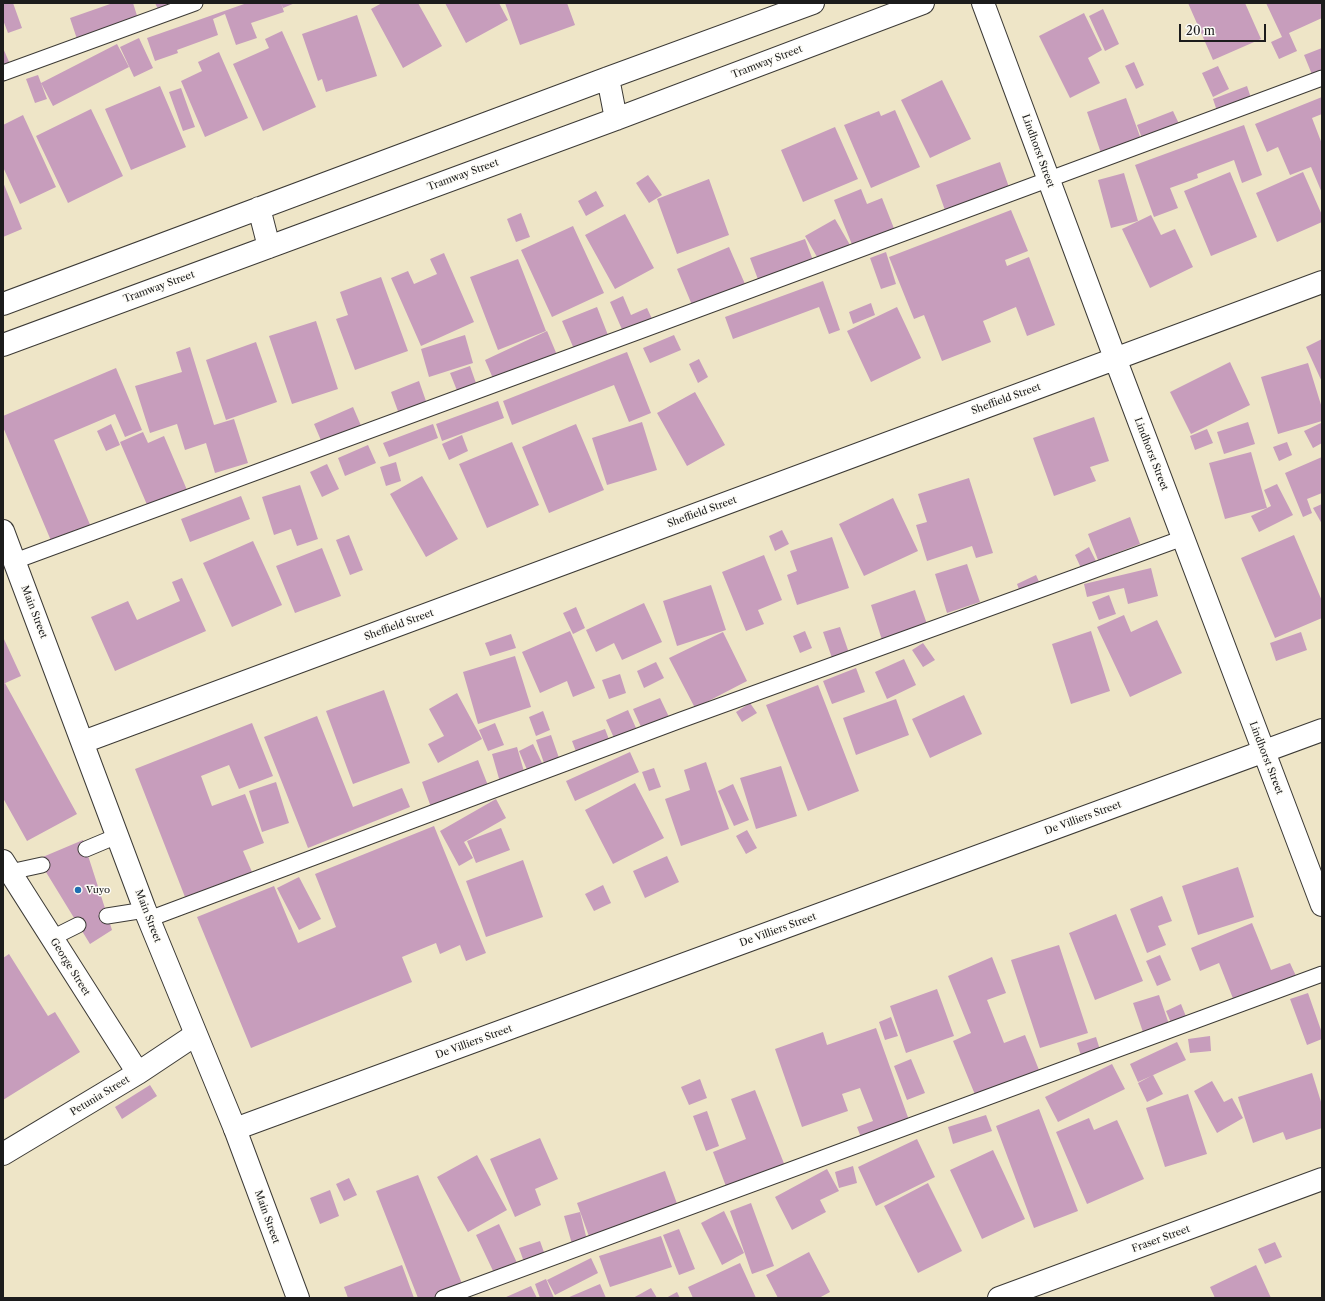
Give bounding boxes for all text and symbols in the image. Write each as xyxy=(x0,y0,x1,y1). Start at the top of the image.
scale bar xyxy=(1181,16,1268,42)
text: 20 m xyxy=(1186,23,1215,38)
street label: Tramway Street xyxy=(730,43,804,81)
street label: Lindhorst Street xyxy=(1019,113,1057,189)
street label: Tramway Street xyxy=(426,157,500,193)
street label: Tramway Street xyxy=(122,269,196,305)
street label: Sheffield Street xyxy=(970,381,1042,417)
street label: Lindhorst Street xyxy=(1132,416,1170,492)
street label: Sheffield Street xyxy=(666,494,738,530)
street label: Main Street xyxy=(18,584,50,640)
street label: Sheffield Street xyxy=(363,607,435,643)
street label: Lindhorst Street xyxy=(1247,720,1285,796)
street label: De Villiers Street xyxy=(1043,799,1123,837)
place label: Vuyo xyxy=(86,884,110,896)
marker: Vuyo xyxy=(73,885,83,895)
street label: Main Street xyxy=(132,888,164,944)
street label: De Villiers Street xyxy=(738,911,818,949)
street label: George Street xyxy=(47,936,93,998)
street label: De Villiers Street xyxy=(434,1023,514,1061)
street label: Petunia Street xyxy=(68,1074,132,1118)
street label: Main Street xyxy=(252,1189,282,1245)
street label: Fraser Street xyxy=(1130,1223,1192,1255)

